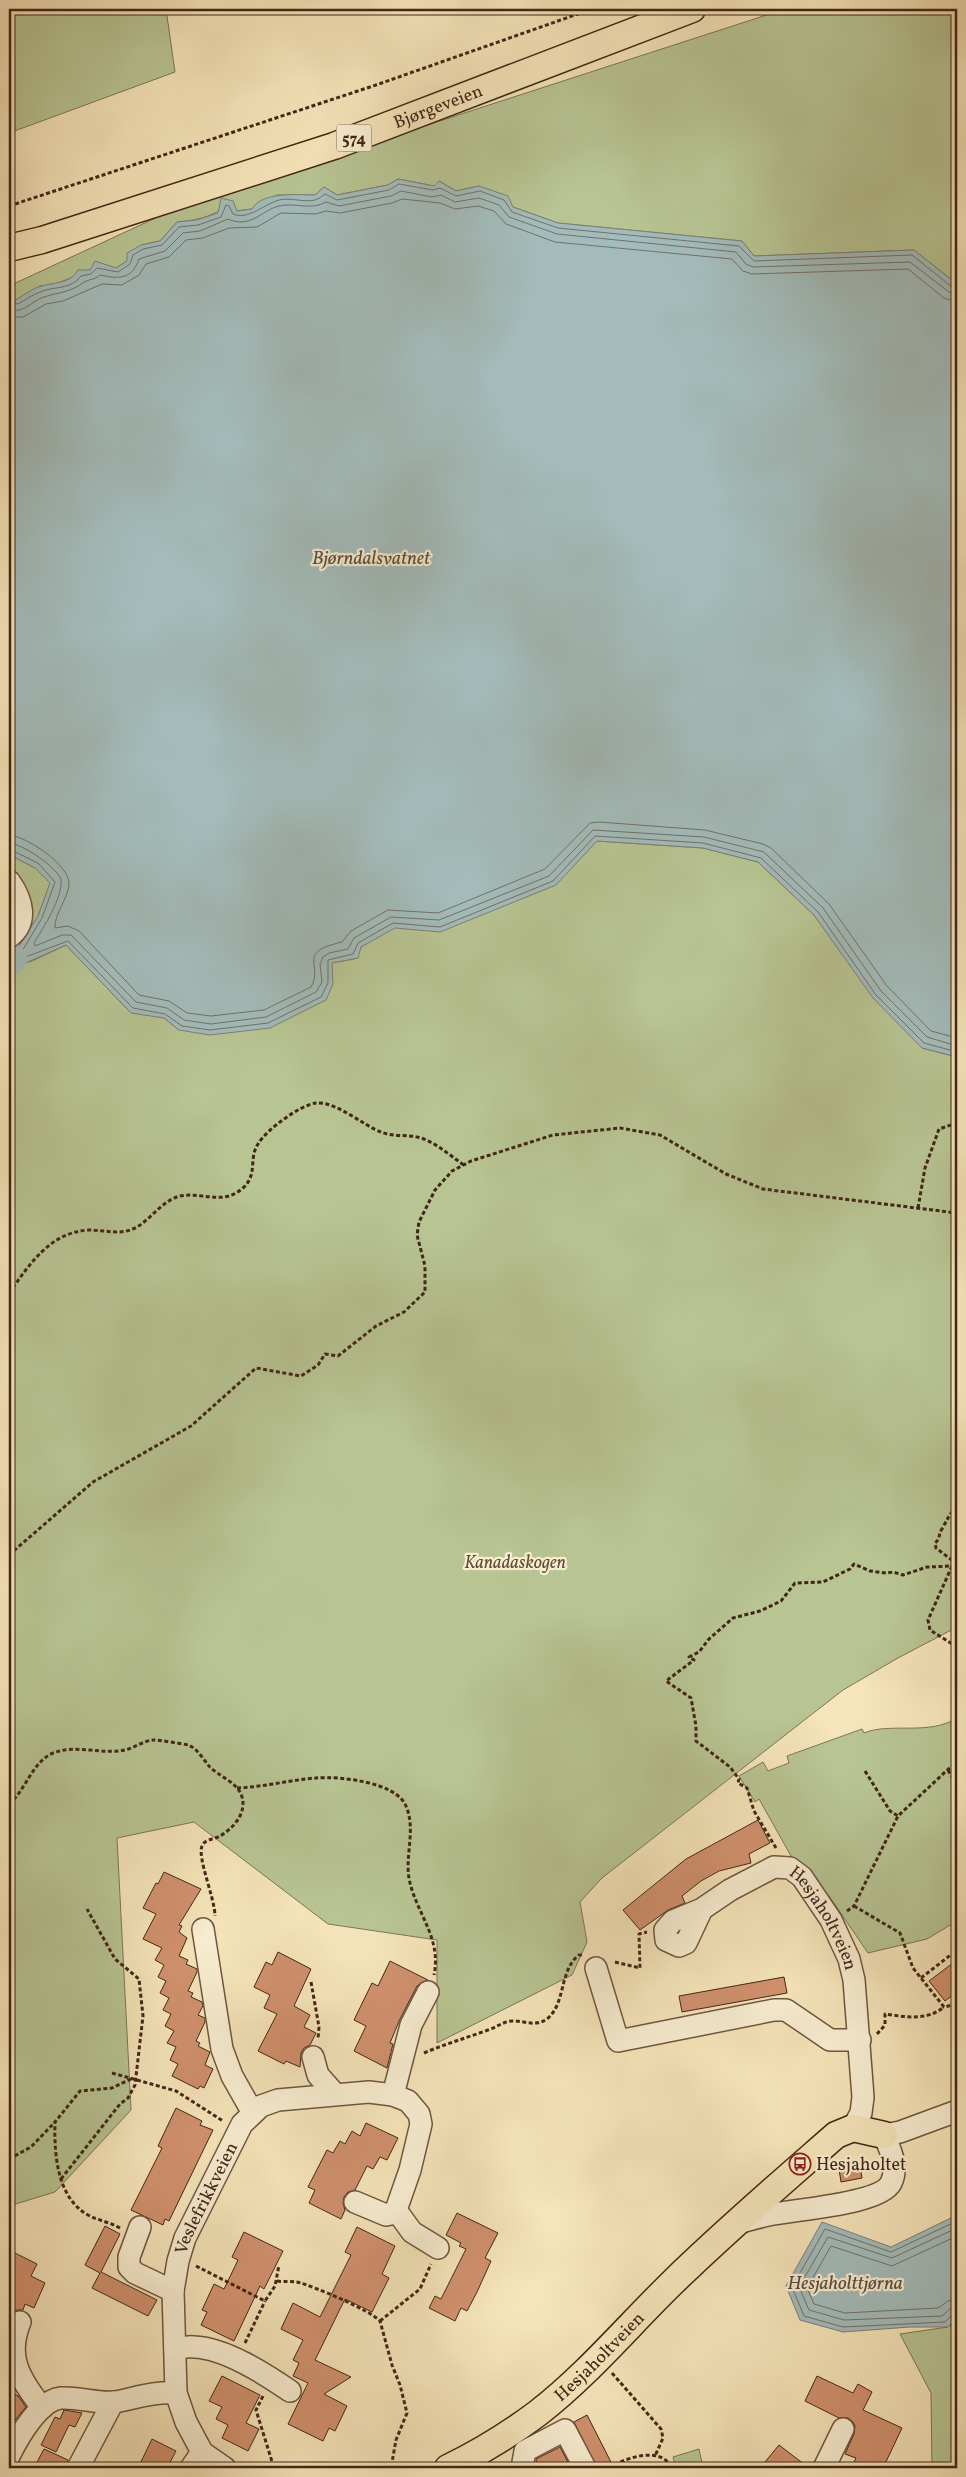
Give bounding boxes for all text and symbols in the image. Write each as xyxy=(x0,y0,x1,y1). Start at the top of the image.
street label: Bjørgeveien xyxy=(390,79,487,136)
road number: 574 xyxy=(336,125,372,152)
water label: Bjørndalsvatnet xyxy=(312,546,431,572)
park label: Kanadaskogen xyxy=(464,1551,566,1576)
street label: Hesjaholtveien xyxy=(783,1861,862,1973)
street label: Veslefrikkveien xyxy=(170,2138,245,2258)
bus stop icon: Hesjaholtet xyxy=(788,2152,812,2176)
place label: Hesjaholtet xyxy=(816,2153,906,2178)
water label: Hesjaholttjørna xyxy=(787,2271,903,2297)
street label: Hesjaholtveien xyxy=(549,2307,651,2408)

